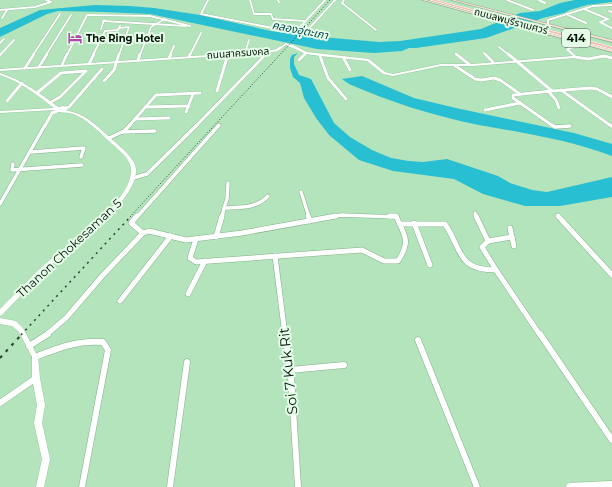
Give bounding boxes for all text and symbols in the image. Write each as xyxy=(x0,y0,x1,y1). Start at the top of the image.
street label: ถนนลพบุรีราเมศวร์ xyxy=(473,5,550,37)
water label: คลองอุ่ตะเภา xyxy=(271,18,330,42)
road number: 414 xyxy=(562,29,590,47)
hotel icon: The Ring Hotel xyxy=(67,30,83,46)
place label: The Ring Hotel xyxy=(86,32,164,45)
street label: ถนนสาครมงคล xyxy=(206,44,270,62)
street label: Thanon Chokesaman 5 xyxy=(13,195,125,301)
street label: Soi 7 Kuk Rit xyxy=(274,326,302,415)

